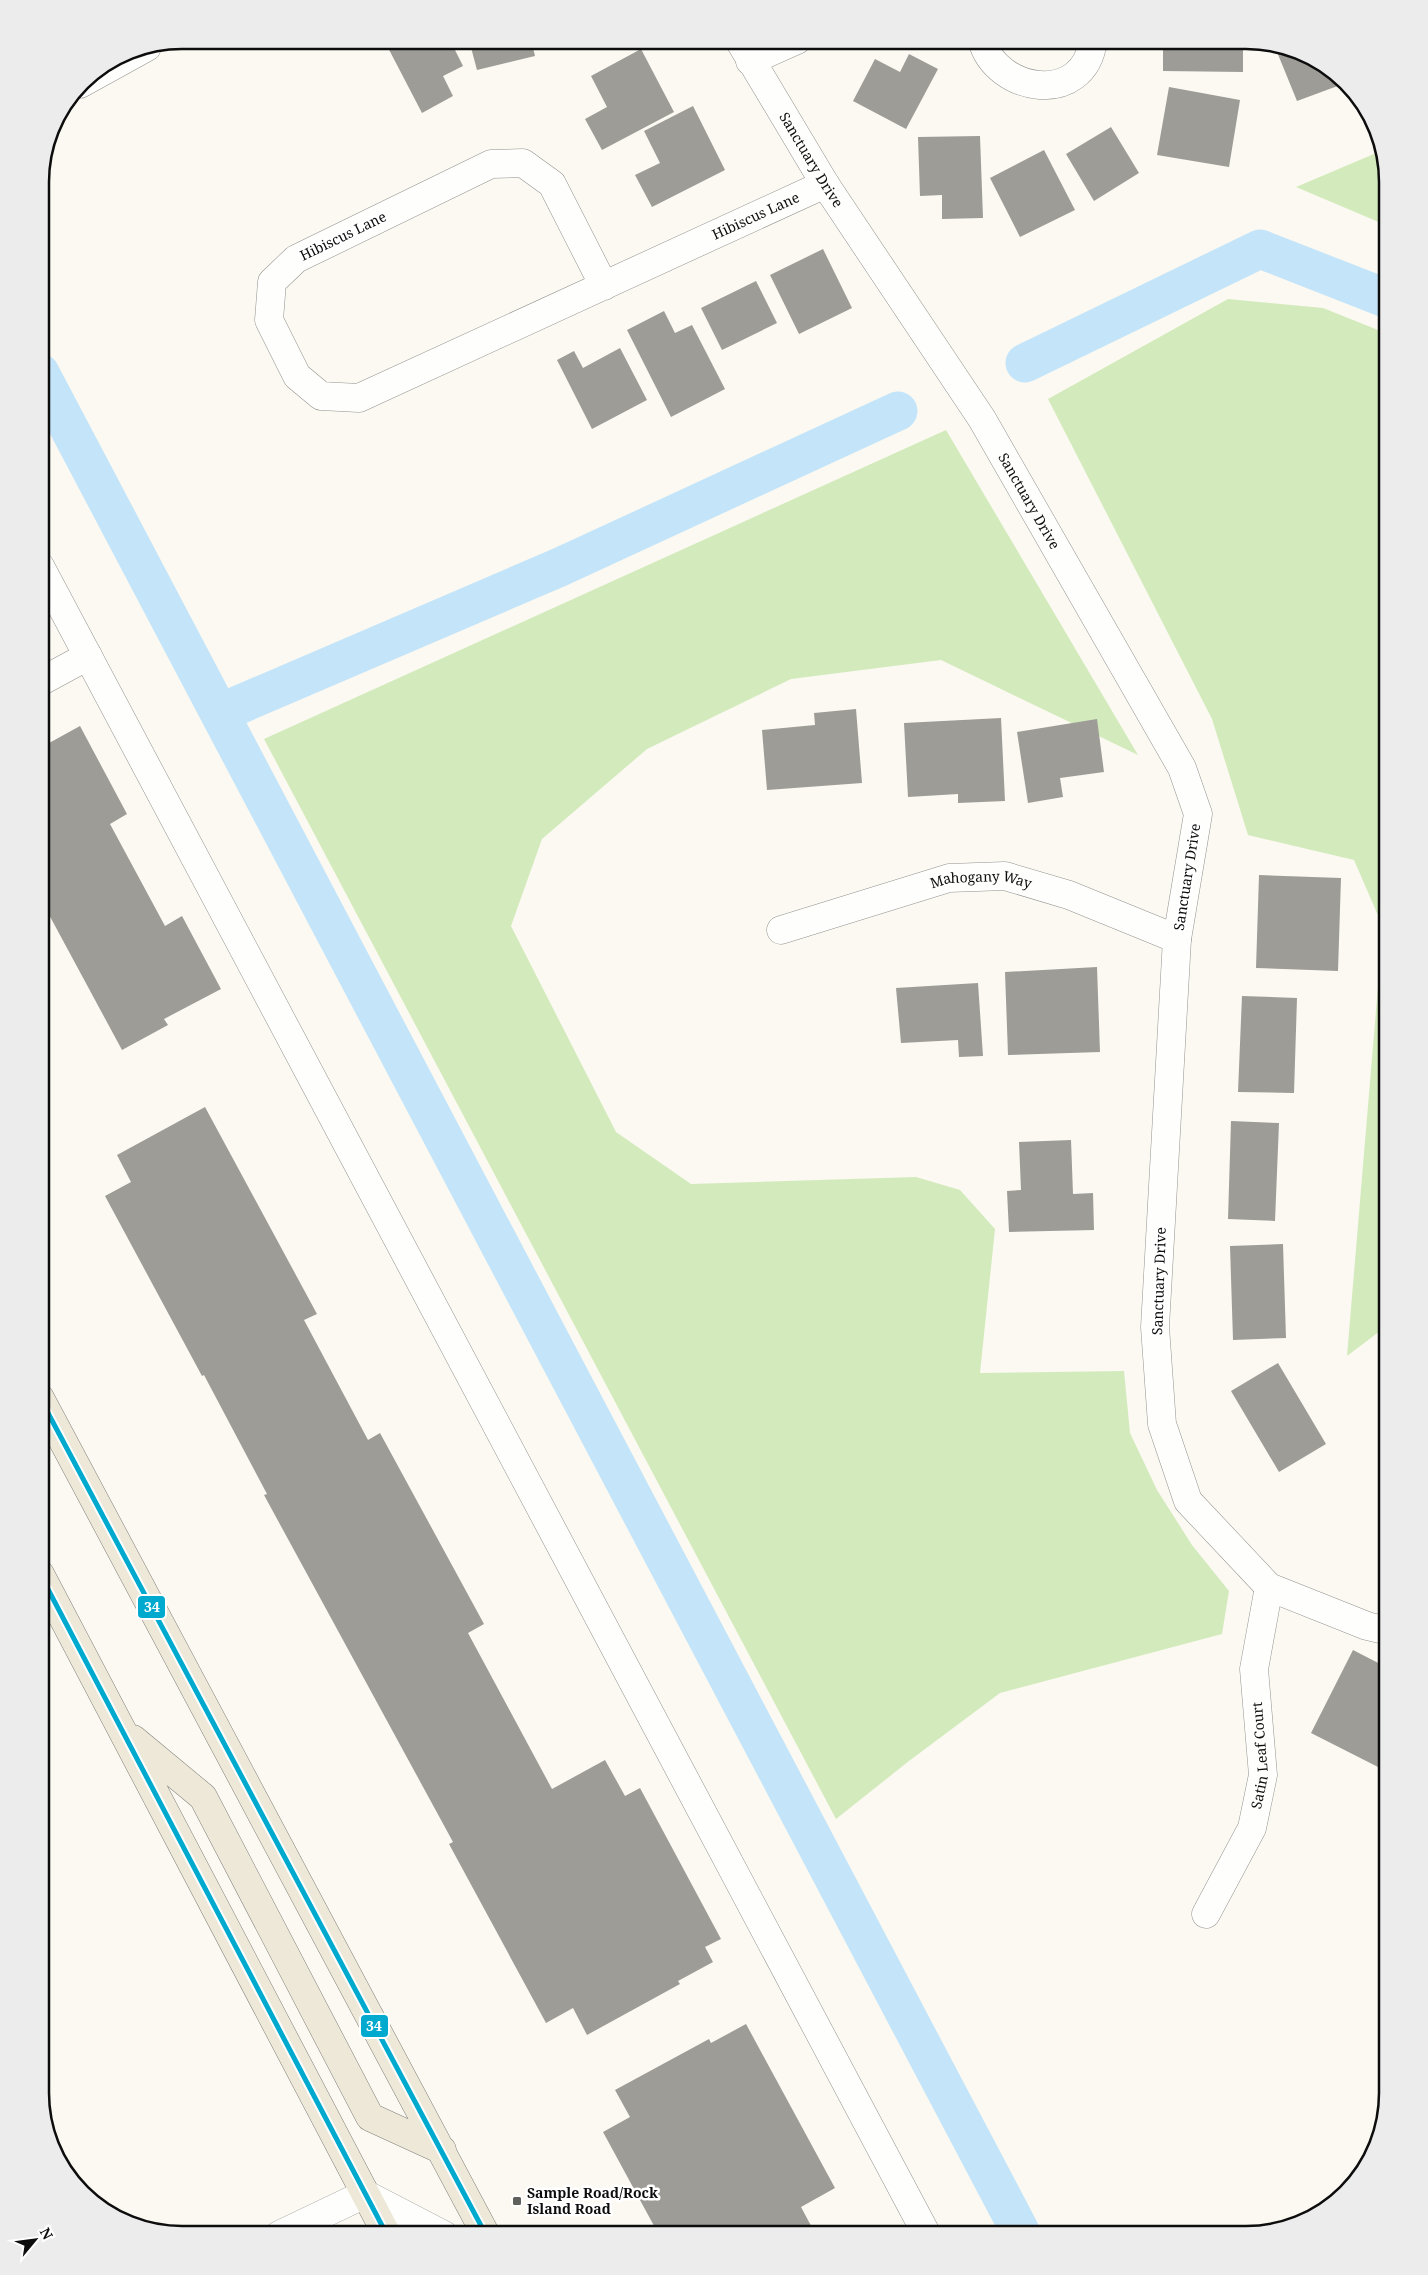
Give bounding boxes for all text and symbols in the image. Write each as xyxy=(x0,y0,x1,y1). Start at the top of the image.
street label: Sanctuary Drive xyxy=(775,109,848,211)
street label: Hibiscus Lane xyxy=(709,187,802,244)
street label: Hibiscus Lane xyxy=(296,206,389,265)
street label: Sanctuary Drive xyxy=(994,449,1065,553)
street label: Sanctuary Drive xyxy=(1169,822,1204,932)
street label: Mahogany Way xyxy=(928,866,1034,893)
street label: Sanctuary Drive xyxy=(1147,1227,1170,1335)
line badge: 34 xyxy=(137,1595,166,1619)
text: 34 xyxy=(144,1597,160,1616)
street label: Satin Leaf Court xyxy=(1246,1701,1272,1811)
line badge: 34 xyxy=(360,2014,389,2038)
text: 34 xyxy=(366,2016,382,2035)
place label: Sample Road/Rock Island Road xyxy=(527,2183,658,2218)
marker: Sample Road/Rock Island Road xyxy=(511,2195,523,2207)
north arrow xyxy=(10,2215,60,2265)
text: N xyxy=(36,2224,58,2243)

